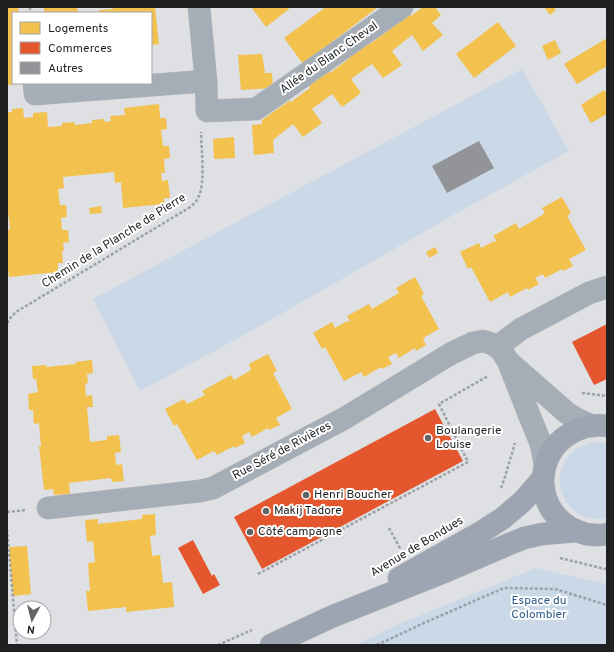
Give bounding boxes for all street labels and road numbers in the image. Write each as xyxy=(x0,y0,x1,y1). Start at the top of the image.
street label: Allée du Blanc Cheval xyxy=(277,18,381,98)
street label: Chemin de la Planche de Pierre xyxy=(39,190,189,292)
street label: Rue Séré de Rivières xyxy=(230,418,334,484)
street label: Avenue de Bondues xyxy=(367,513,467,581)

